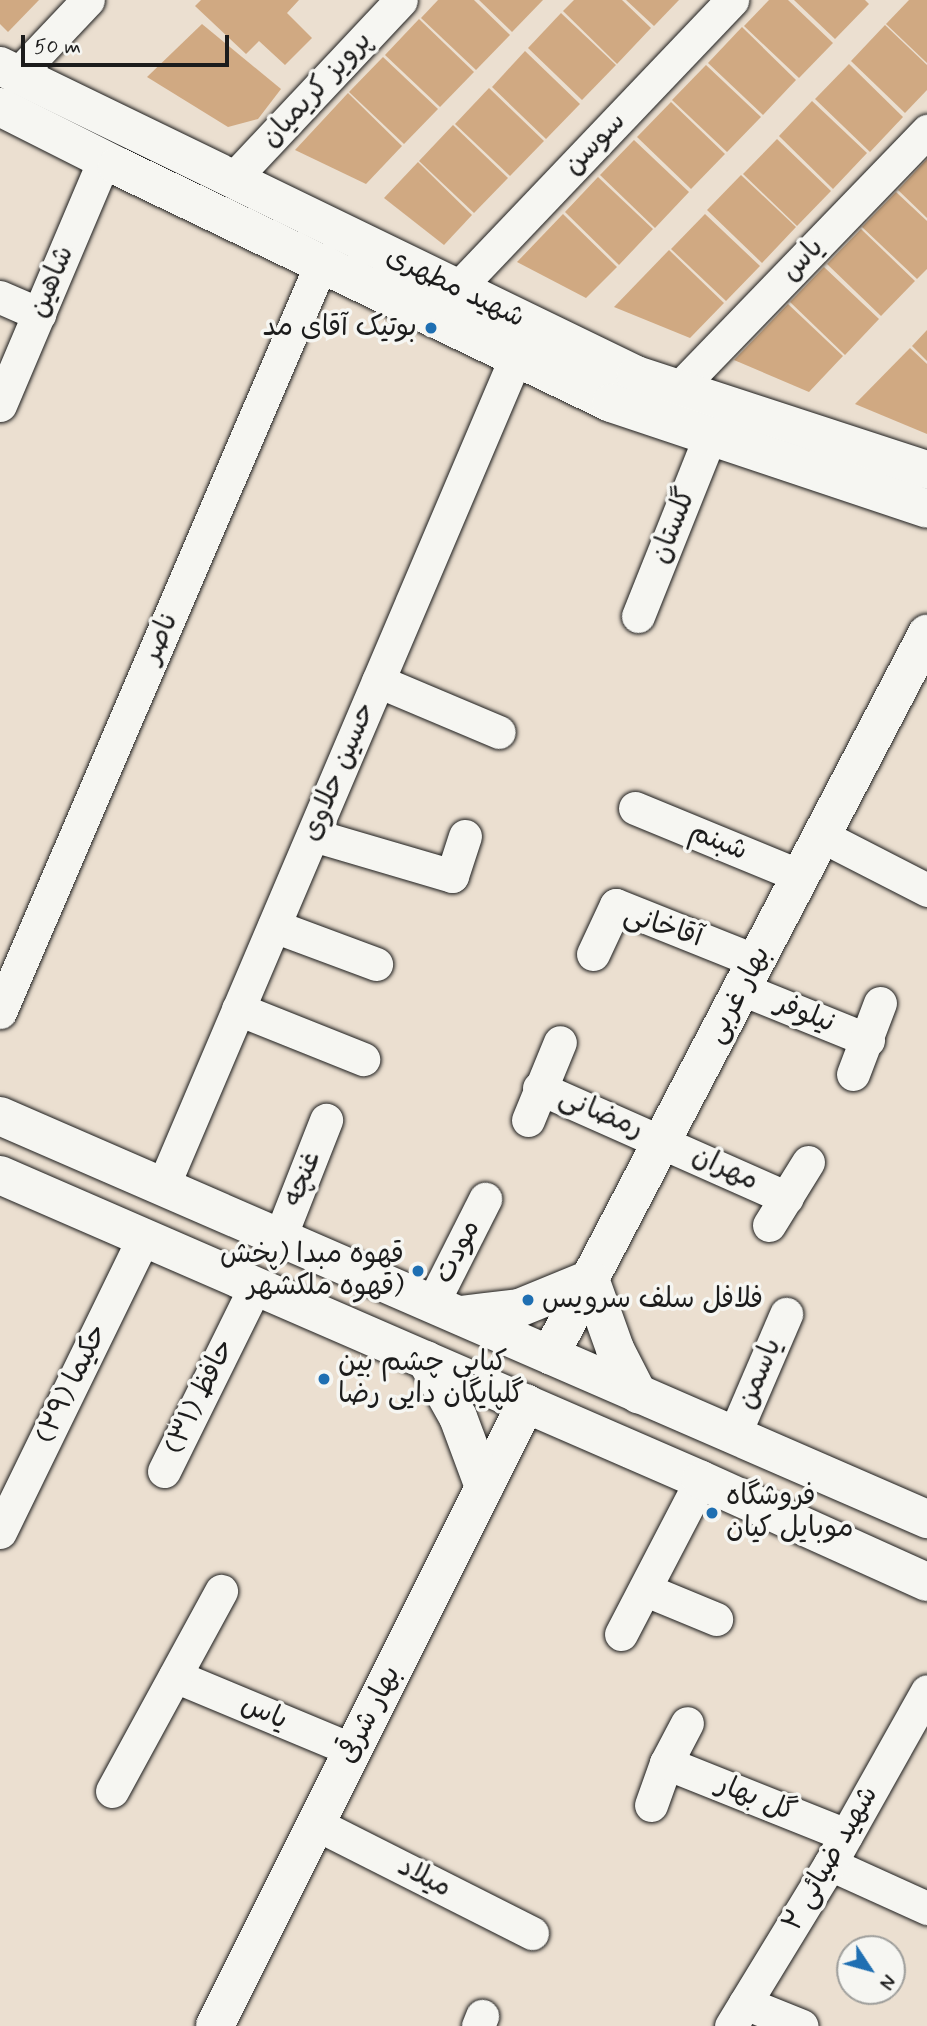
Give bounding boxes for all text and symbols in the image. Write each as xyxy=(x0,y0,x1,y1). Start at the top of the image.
scale bar xyxy=(24,21,233,65)
street label: پرویز کریمیان xyxy=(255,25,379,155)
text: 50 m xyxy=(34,33,81,61)
street label: سوسن xyxy=(557,105,633,183)
street label: یاس xyxy=(774,231,832,289)
street label: شهید مطهری xyxy=(380,240,530,336)
street label: شاهین xyxy=(22,241,82,323)
place label: بوتیک آقای مد xyxy=(263,311,417,345)
marker: بوتیک آقای مد xyxy=(423,320,439,336)
street label: گلستان xyxy=(644,483,704,569)
street label: ناصر xyxy=(135,607,187,669)
street label: حسین حلاوی xyxy=(295,697,383,847)
street label: شبنم xyxy=(684,815,752,869)
street label: آقاخانی xyxy=(619,899,707,955)
street label: بهار غربی xyxy=(699,941,779,1049)
street label: نیلوفر xyxy=(771,987,839,1041)
street label: رمضانی xyxy=(554,1081,648,1147)
street label: مهران xyxy=(687,1139,763,1199)
street label: غنچه xyxy=(277,1146,329,1212)
street label: مودت xyxy=(428,1214,488,1290)
place label: قهوه مبدا (پخش قهوه ملکشهر) xyxy=(220,1238,404,1304)
marker: قهوه مبدا (پخش قهوه ملکشهر) xyxy=(410,1263,426,1279)
place label: فلافل سلف سرویس xyxy=(542,1283,763,1317)
marker: فلافل سلف سرویس xyxy=(520,1292,536,1308)
street label: حکیما (۲۹) xyxy=(29,1319,115,1449)
street label: حافظ (۳۱) xyxy=(158,1334,242,1460)
street label: یاسمن xyxy=(730,1334,790,1414)
place label: کبابی چشم بین گلپایگان دایی رضا xyxy=(338,1346,524,1412)
marker: کبابی چشم بین گلپایگان دایی رضا xyxy=(316,1371,332,1387)
place label: فروشگاه موبایل کیان xyxy=(726,1480,853,1546)
marker: فروشگاه موبایل کیان xyxy=(704,1505,720,1521)
street label: بهار شرقی xyxy=(331,1661,409,1769)
street label: یاس xyxy=(236,1688,292,1738)
street label: گل بهار xyxy=(712,1768,800,1830)
street label: شهید ضیائی ۲ xyxy=(776,1780,886,1938)
street label: میلاد xyxy=(392,1850,456,1906)
north arrow xyxy=(836,1935,906,2005)
text: N xyxy=(873,1969,901,1994)

